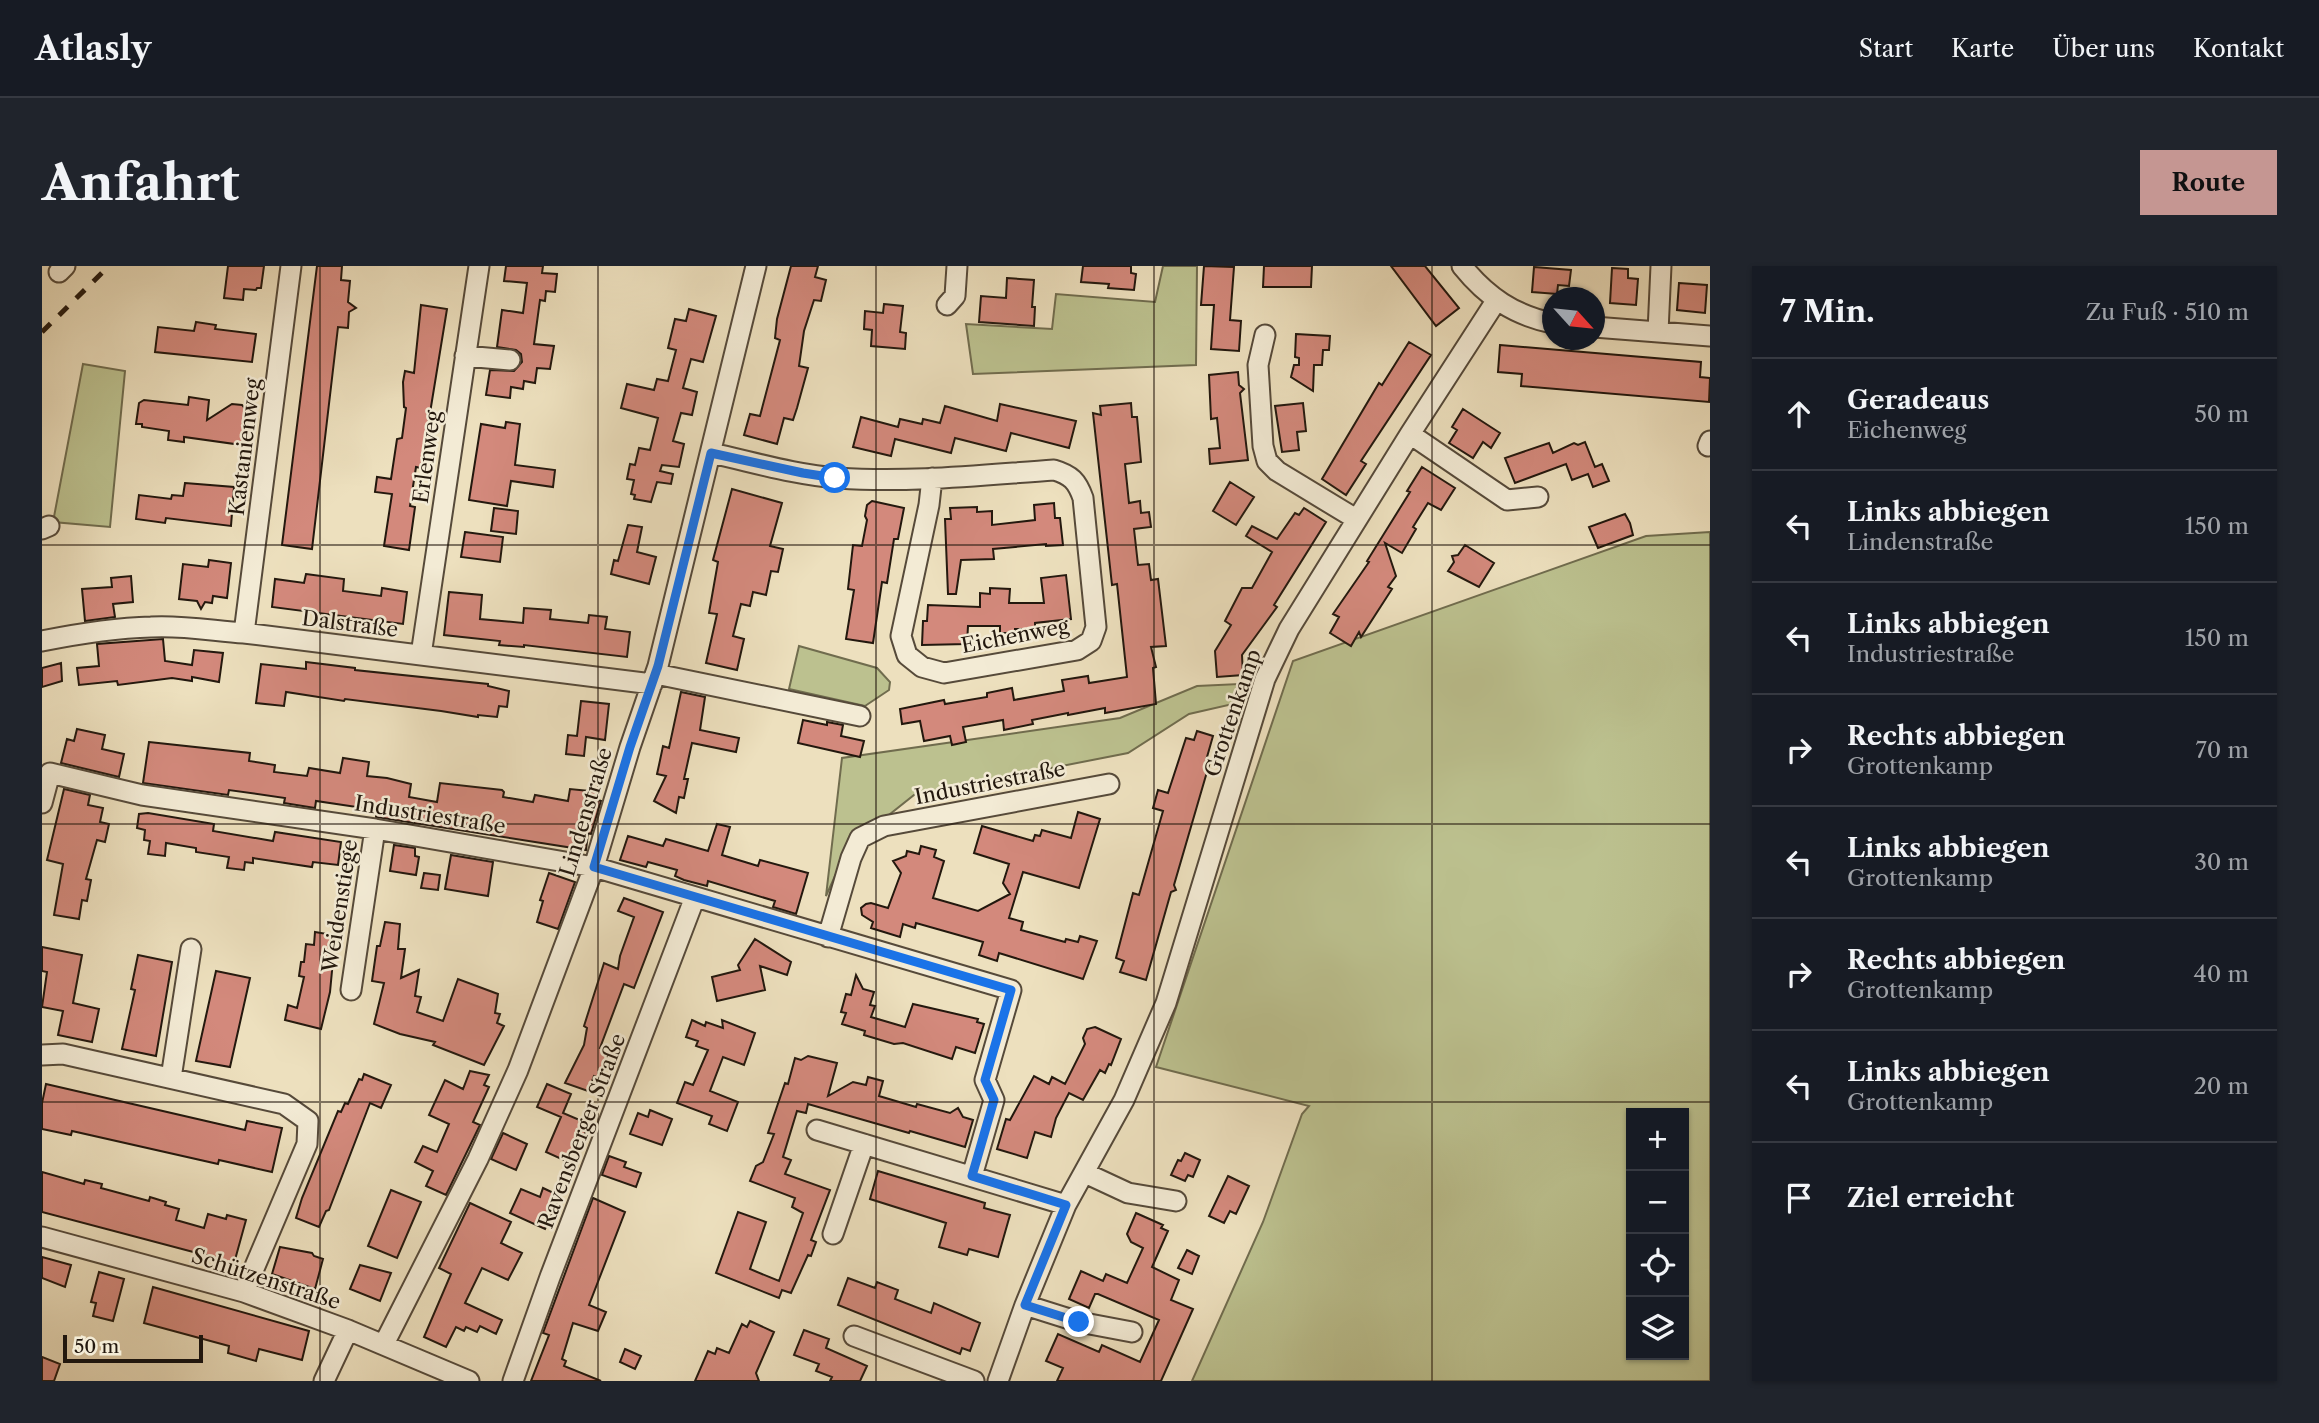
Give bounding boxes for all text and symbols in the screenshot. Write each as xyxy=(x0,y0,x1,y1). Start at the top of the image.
text: Atlasly xyxy=(35,28,151,69)
text: Start xyxy=(1859,34,1913,63)
text: Karte xyxy=(1951,34,2014,63)
text: Über uns xyxy=(2052,34,2155,63)
text: Kontakt xyxy=(2193,34,2284,63)
button: Route xyxy=(2140,150,2277,215)
text: Anfahrt xyxy=(42,152,240,213)
north arrow xyxy=(1542,287,1605,350)
text: 7 Min. xyxy=(1780,293,1875,330)
text: Zu Fuß · 510 m xyxy=(2086,298,2249,326)
street label: Kastanienweg xyxy=(224,376,265,517)
text: Geradeaus xyxy=(1847,384,1989,416)
icon: ahead xyxy=(1780,395,1818,433)
text: 50 m xyxy=(2194,400,2249,428)
street label: Erlenweg xyxy=(408,408,446,505)
text: Eichenweg xyxy=(1847,416,1966,444)
route start xyxy=(819,462,850,493)
text: Links abbiegen xyxy=(1847,496,2050,528)
icon: left xyxy=(1780,507,1818,545)
text: 150 m xyxy=(2185,512,2249,540)
text: Lindenstraße xyxy=(1847,528,1993,556)
street label: Dalstraße xyxy=(300,605,400,642)
text: Links abbiegen xyxy=(1847,608,2050,640)
street label: Eichenweg xyxy=(959,613,1072,658)
icon: left xyxy=(1780,619,1818,657)
text: 150 m xyxy=(2185,624,2249,652)
text: Industriestraße xyxy=(1847,640,2014,668)
street label: Grottenkamp xyxy=(1199,646,1266,780)
text: Rechts abbiegen xyxy=(1847,720,2065,752)
icon: right xyxy=(1780,731,1818,769)
text: 70 m xyxy=(2196,736,2249,764)
street label: Lindenstraße xyxy=(554,744,617,879)
text: Grottenkamp xyxy=(1847,752,1993,780)
street label: Industriestraße xyxy=(913,756,1067,809)
street label: Industriestraße xyxy=(353,790,508,839)
text: Links abbiegen xyxy=(1847,832,2050,864)
street label: Weidenstiege xyxy=(316,838,362,975)
icon: left xyxy=(1780,843,1818,881)
text: 30 m xyxy=(2194,848,2249,876)
text: Grottenkamp xyxy=(1847,864,1993,892)
text: Rechts abbiegen xyxy=(1847,944,2065,976)
icon: right xyxy=(1780,955,1818,993)
text: 40 m xyxy=(2194,960,2249,988)
text: Grottenkamp xyxy=(1847,976,1993,1004)
street label: Ravensberger Straße xyxy=(533,1030,630,1232)
text: Links abbiegen xyxy=(1847,1056,2050,1088)
icon: left xyxy=(1780,1067,1818,1105)
text: 20 m xyxy=(2194,1072,2249,1100)
text: Grottenkamp xyxy=(1847,1088,1993,1116)
map controls xyxy=(1626,1108,1689,1360)
button: + xyxy=(1626,1108,1689,1171)
button: − xyxy=(1626,1171,1689,1234)
icon: arrive xyxy=(1780,1179,1818,1217)
text: Ziel erreicht xyxy=(1847,1182,2014,1214)
button: locate xyxy=(1626,1234,1689,1297)
street label: Schützenstraße xyxy=(189,1243,344,1314)
button: layers xyxy=(1626,1297,1689,1360)
route end xyxy=(1063,1306,1094,1337)
scale bar xyxy=(63,1332,203,1364)
text: 50 m xyxy=(74,1335,119,1358)

